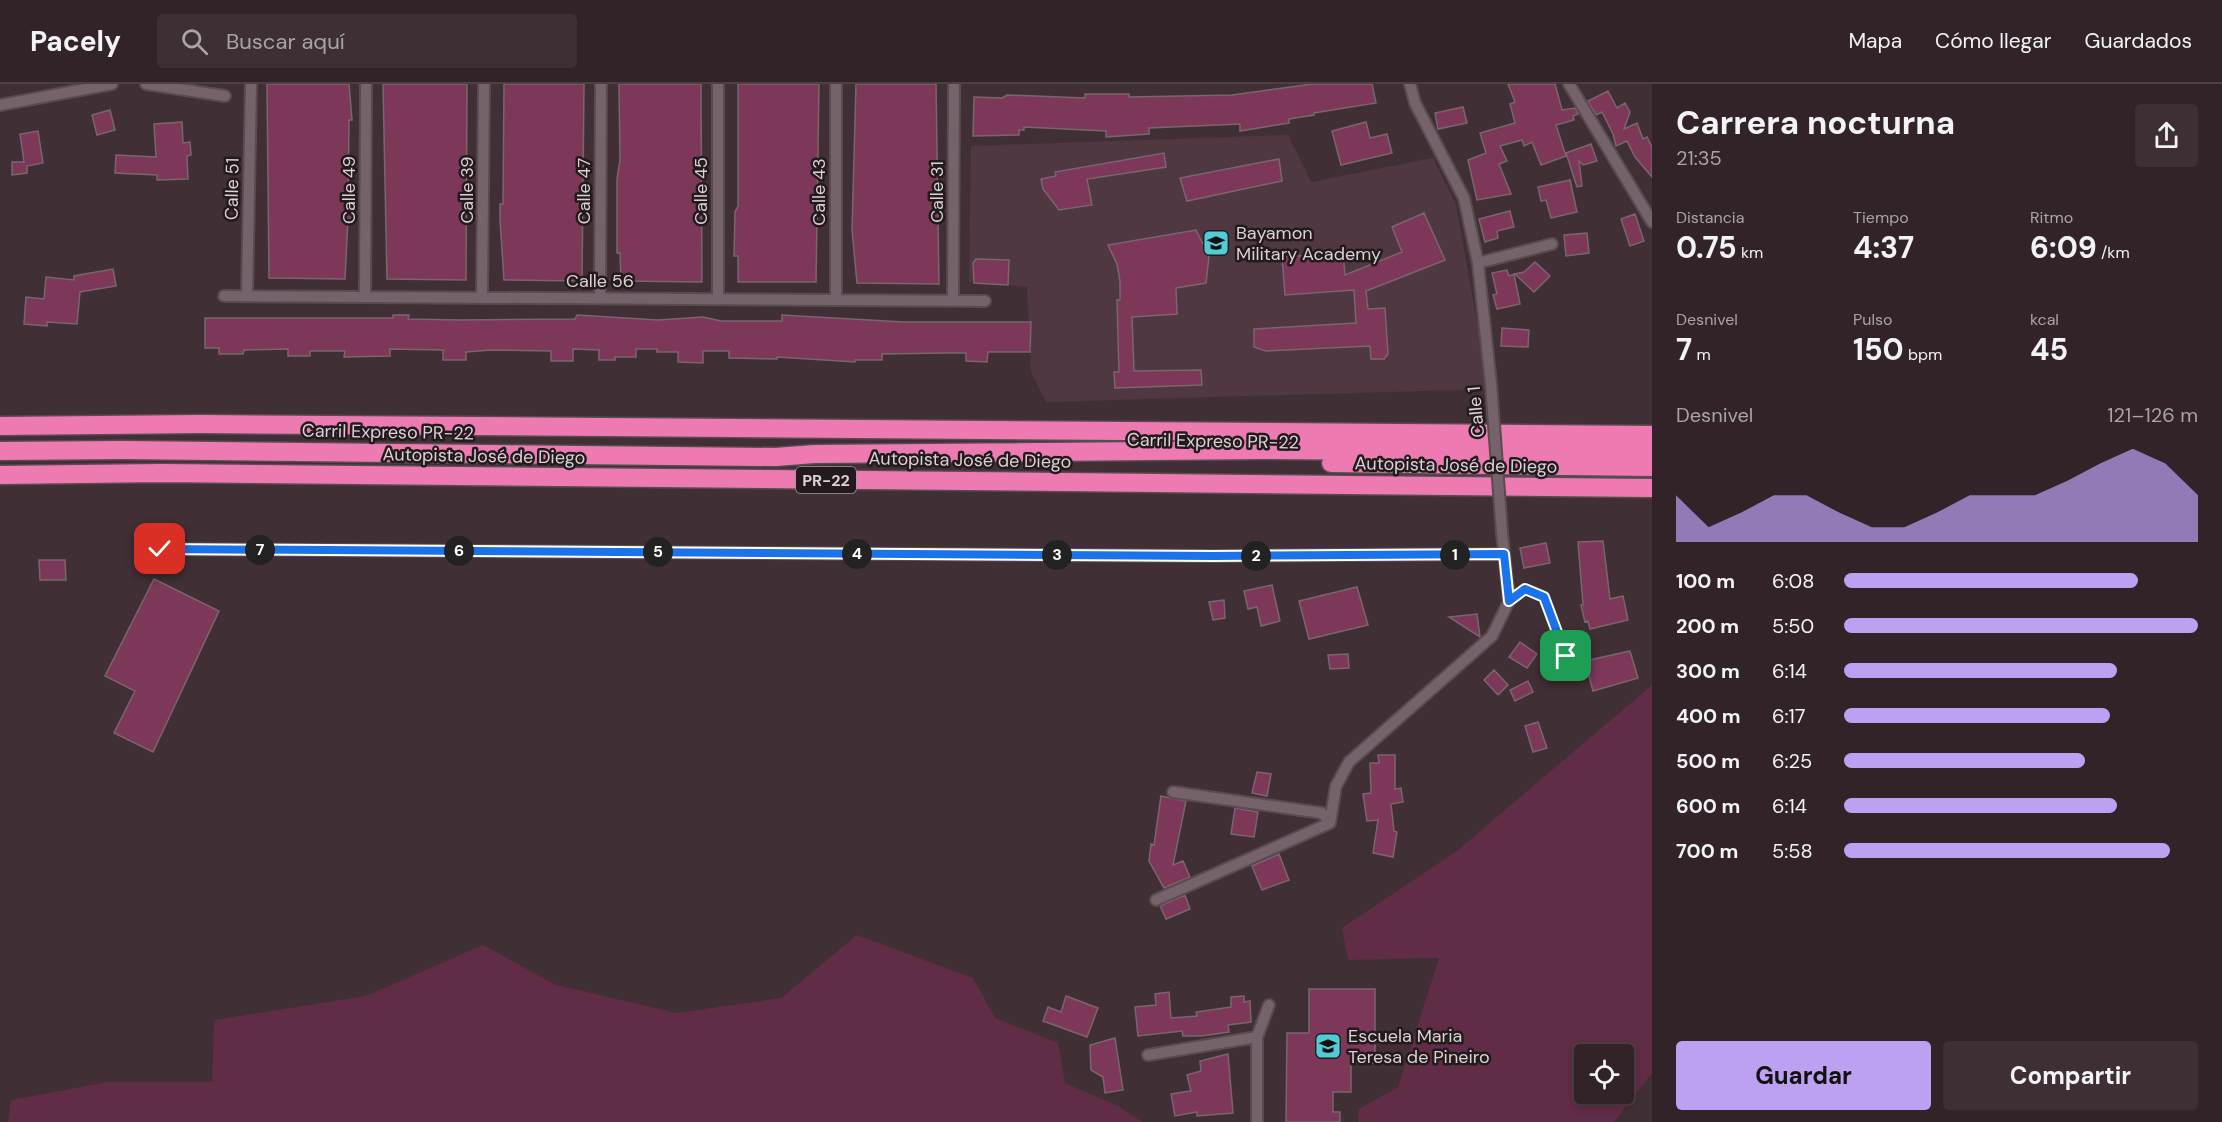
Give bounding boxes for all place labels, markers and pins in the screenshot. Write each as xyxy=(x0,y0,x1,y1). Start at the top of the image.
place label: Bayamon Military Academy xyxy=(1236,221,1381,266)
school or university icon: Bayamon Military Academy xyxy=(1201,228,1231,258)
pin xyxy=(134,523,185,574)
pin: 7 xyxy=(245,535,275,565)
pin: 6 xyxy=(444,536,474,566)
pin: 5 xyxy=(643,537,673,567)
pin: 4 xyxy=(842,539,872,569)
pin: 3 xyxy=(1042,540,1072,570)
pin: 1 xyxy=(1440,540,1470,570)
pin: 2 xyxy=(1241,541,1271,571)
pin xyxy=(1540,630,1591,681)
place label: Escuela Maria Teresa de Pineiro xyxy=(1348,1024,1490,1069)
school or university icon: Escuela Maria Teresa de Pineiro xyxy=(1313,1031,1343,1061)

